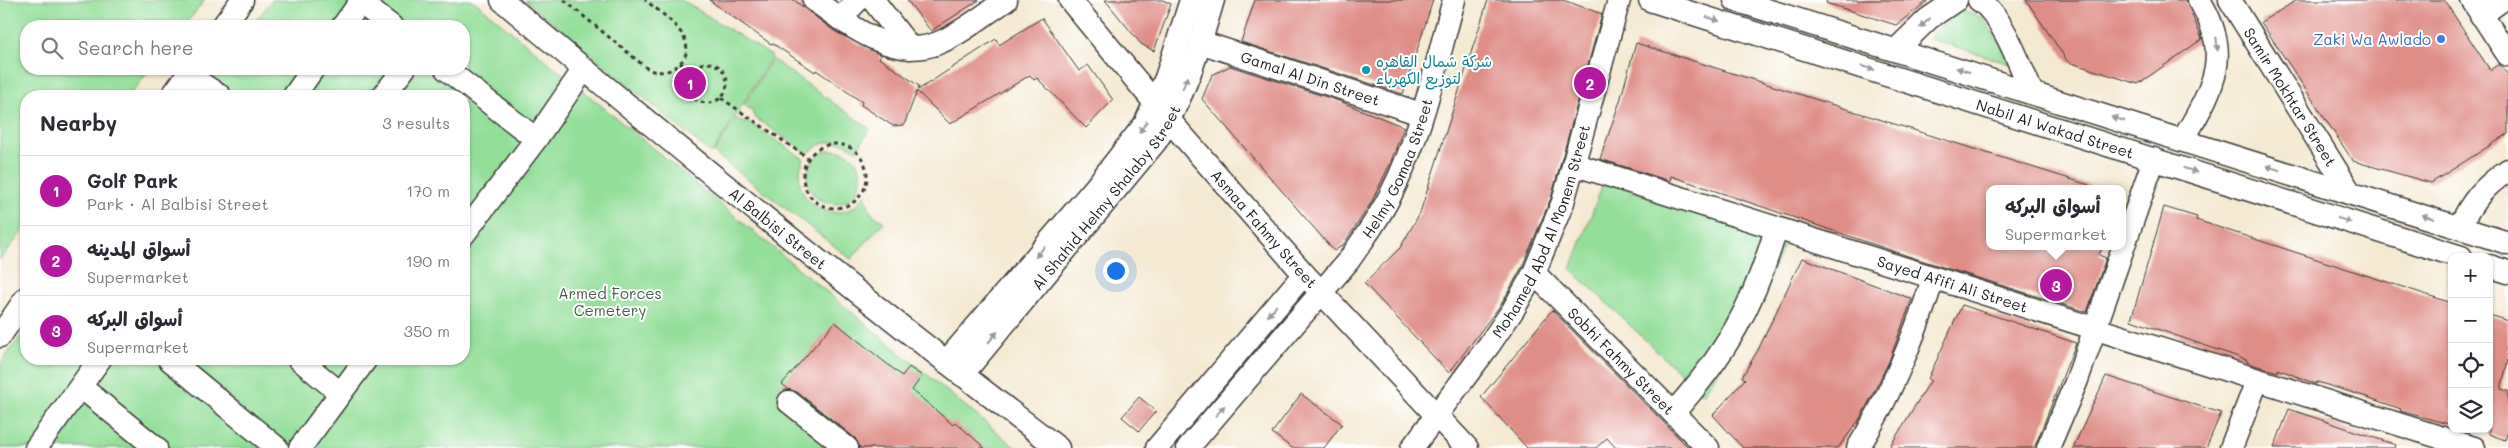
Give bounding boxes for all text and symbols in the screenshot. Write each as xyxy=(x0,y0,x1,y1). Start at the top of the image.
one-way arrow xyxy=(1706,16,1721,24)
one-way arrow xyxy=(1920,17,1932,29)
search box xyxy=(20,20,470,75)
street label: Samir Mokhtar Street xyxy=(2240,23,2341,170)
place label: Zaki Wa Awlado xyxy=(2313,29,2431,49)
marker: Zaki Wa Awlado xyxy=(2435,33,2447,45)
icon: search xyxy=(38,34,66,62)
text: Search here xyxy=(78,35,194,60)
one-way arrow xyxy=(2213,37,2221,53)
street label: Gamal Al Din Street xyxy=(1238,46,1382,110)
place label: شركة شمال القاهره لتوزيع الكهرباء xyxy=(1376,51,1492,90)
pin: 1 xyxy=(674,64,706,102)
marker: شركة شمال القاهره لتوزيع الكهرباء xyxy=(1360,64,1372,76)
pin: 2 xyxy=(1574,64,1606,102)
one-way arrow xyxy=(1861,64,1876,72)
one-way arrow xyxy=(1956,66,1971,74)
one-way arrow xyxy=(1182,76,1189,91)
street label: Nabil Al Wakad Street xyxy=(1974,94,2136,163)
street label: Helmy Gomaa Street xyxy=(1357,96,1437,242)
street label: Al Shahid Helmy Shalaby Street xyxy=(1027,102,1185,294)
text: Nearby xyxy=(40,109,117,136)
text: 3 results xyxy=(382,112,450,133)
one-way arrow xyxy=(2111,115,2126,123)
one-way arrow xyxy=(1138,120,1147,133)
street label: Mohamed Abd Al Monem Street xyxy=(1487,122,1594,342)
one-way arrow xyxy=(2266,163,2281,171)
street label: Asmaa Fahmy Street xyxy=(1207,165,1322,292)
one-way arrow xyxy=(2182,167,2197,174)
text: Golf Park xyxy=(87,168,178,193)
text: 1 xyxy=(52,180,60,201)
text: 170 m xyxy=(406,180,450,201)
street label: Al Balbisi Street xyxy=(725,183,831,274)
popup xyxy=(1986,185,2126,250)
text: Park · Al Balbisi Street xyxy=(87,193,268,214)
text: أسواق البركه xyxy=(2005,193,2100,218)
one-way arrow xyxy=(2421,213,2436,220)
one-way arrow xyxy=(2337,216,2352,224)
text: Supermarket xyxy=(2005,223,2107,244)
text: أسواق المدينه xyxy=(87,236,190,261)
one-way arrow xyxy=(1034,246,1045,259)
text: 2 xyxy=(52,250,60,271)
text: 190 m xyxy=(406,250,450,271)
street label: Sayed Afifi Ali Street xyxy=(1875,251,2030,317)
map controls xyxy=(2448,253,2493,433)
button: + xyxy=(2448,253,2493,298)
your location xyxy=(1103,258,1129,284)
text: Supermarket xyxy=(87,266,189,287)
pin: 3 xyxy=(2040,266,2072,304)
park label: Armed Forces Cemetery xyxy=(558,283,662,320)
button: − xyxy=(2448,298,2493,343)
street label: Sobhi Fahmy Street xyxy=(1564,303,1679,419)
one-way arrow xyxy=(1267,305,1278,318)
text: أسواق البركه xyxy=(87,306,182,331)
text: 3 xyxy=(51,320,61,341)
text: 350 m xyxy=(404,320,450,341)
one-way arrow xyxy=(987,332,999,344)
text: Supermarket xyxy=(87,336,189,357)
button: locate xyxy=(2448,343,2493,388)
button: layers xyxy=(2448,388,2493,433)
one-way arrow xyxy=(1214,405,1225,417)

